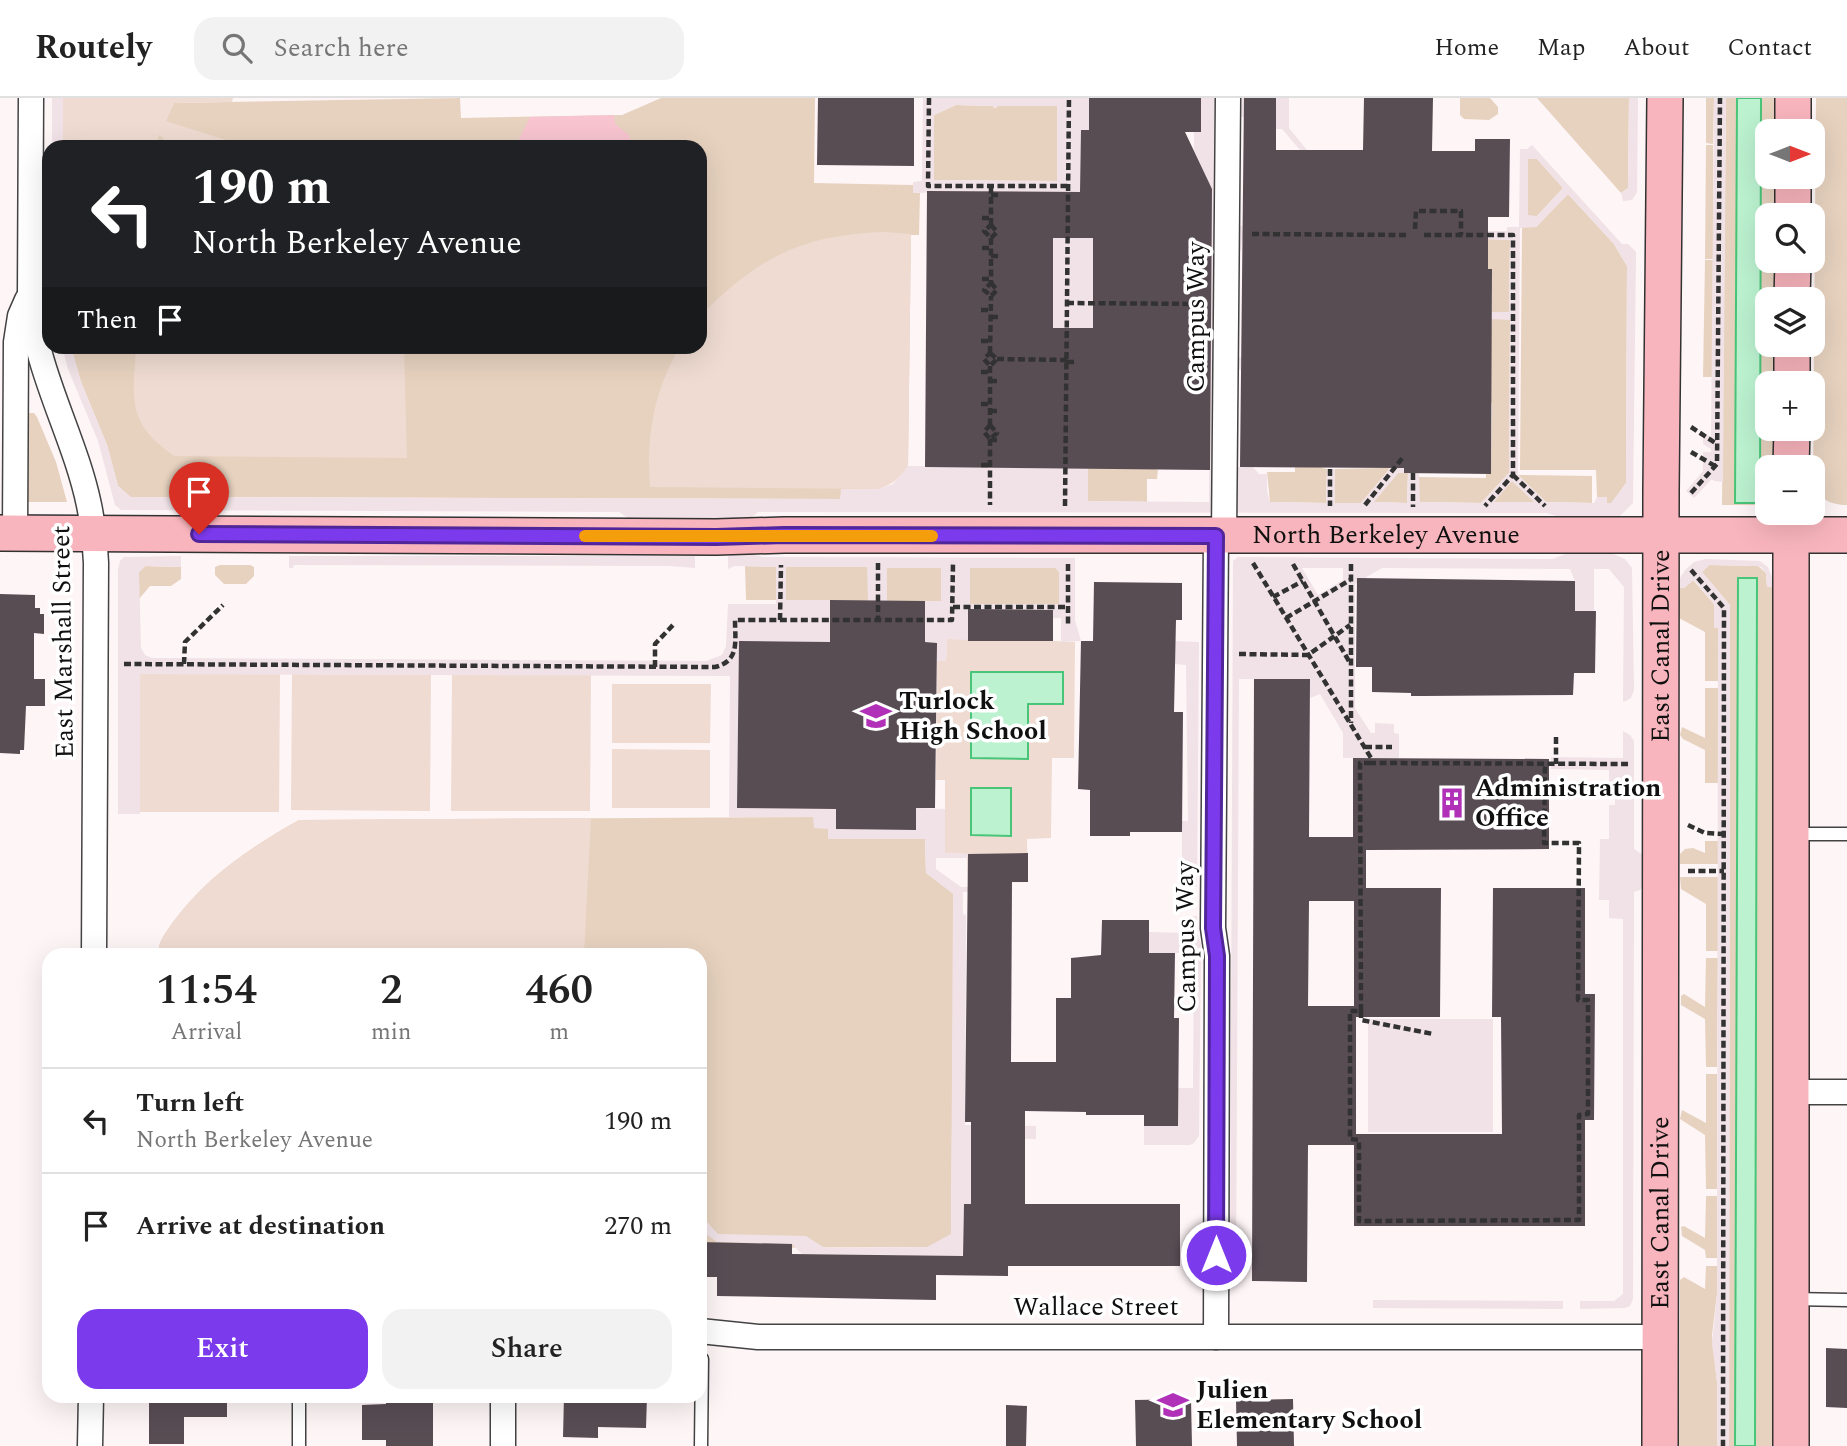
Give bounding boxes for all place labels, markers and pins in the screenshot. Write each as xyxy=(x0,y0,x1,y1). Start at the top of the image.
pin xyxy=(169,462,229,534)
place label: Turlock High School xyxy=(899,681,1047,751)
school or university icon: Turlock High School xyxy=(859,699,893,733)
place label: Administration Office xyxy=(1475,768,1661,838)
building icon: Administration Office xyxy=(1435,786,1469,820)
place label: Julien Elementary School xyxy=(1196,1370,1422,1440)
school or university icon: Julien Elementary School xyxy=(1156,1388,1190,1422)

